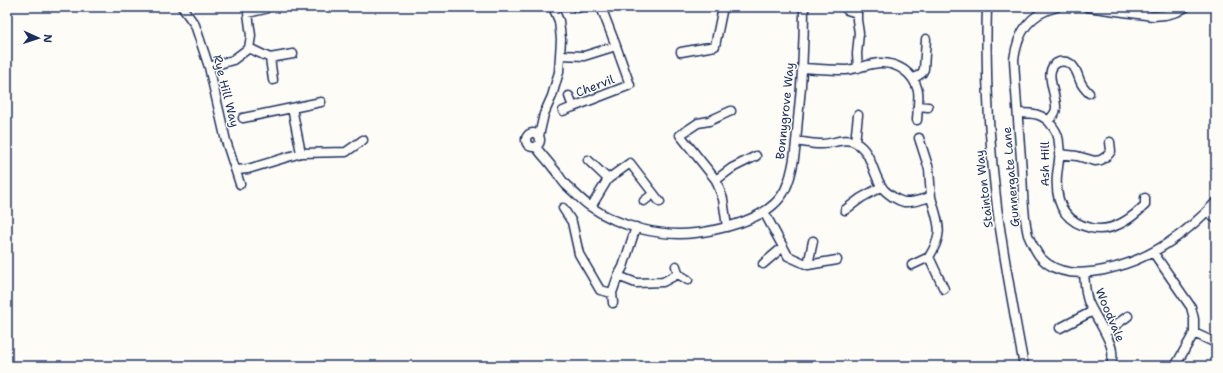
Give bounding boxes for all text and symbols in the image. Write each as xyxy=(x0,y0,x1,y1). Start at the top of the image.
north arrow xyxy=(18,18,58,58)
text: N xyxy=(40,34,55,44)
street label: Rye Hill Way xyxy=(209,53,243,129)
street label: Bonnygrove Way xyxy=(772,62,798,160)
street label: Chervil xyxy=(573,71,617,101)
street label: Gunnergate Lane xyxy=(999,126,1023,228)
street label: Ash Hill xyxy=(1037,141,1053,187)
street label: Stainton Way xyxy=(971,149,997,229)
street label: Woodvale xyxy=(1092,286,1129,345)

